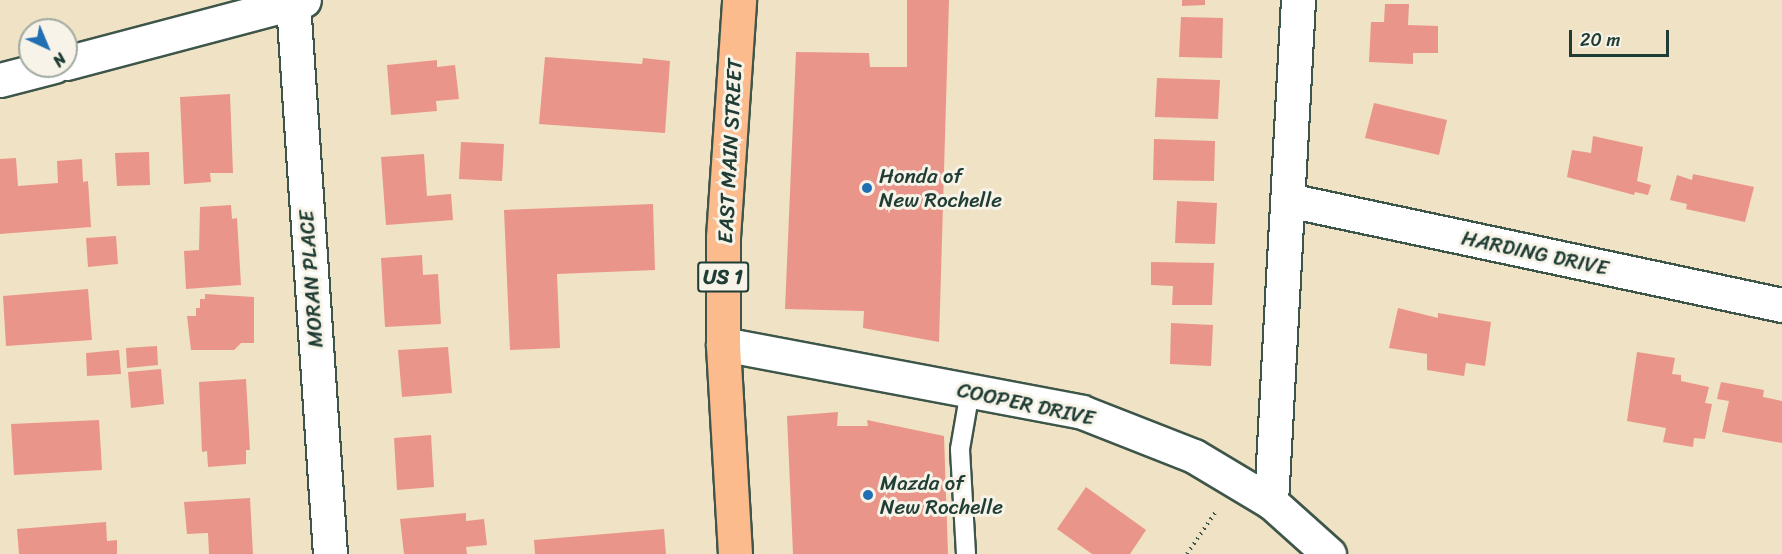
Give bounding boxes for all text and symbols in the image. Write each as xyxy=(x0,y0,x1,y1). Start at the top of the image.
north arrow xyxy=(18,18,78,78)
scale bar xyxy=(1572,18,1672,56)
text: 20 m xyxy=(1580,24,1620,56)
text: N xyxy=(45,46,74,74)
street label: EAST MAIN STREET xyxy=(713,58,747,244)
place label: Honda of New Rochelle xyxy=(879,163,1002,213)
marker: Honda of New Rochelle xyxy=(860,181,874,195)
street label: MORAN PLACE xyxy=(294,209,328,349)
street label: HARDING DRIVE xyxy=(1458,225,1612,281)
road number: US 1 xyxy=(696,260,750,294)
street label: COOPER DRIVE xyxy=(955,377,1097,431)
place label: Mazda of New Rochelle xyxy=(880,470,1003,520)
marker: Mazda of New Rochelle xyxy=(861,488,875,502)

